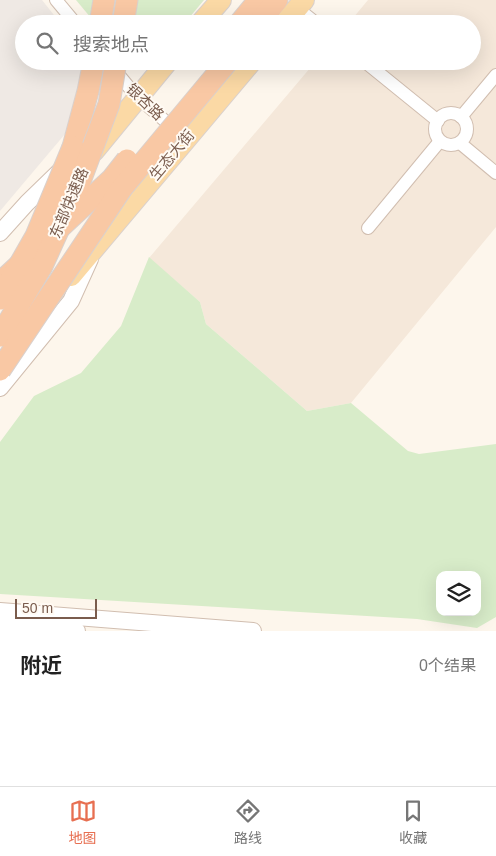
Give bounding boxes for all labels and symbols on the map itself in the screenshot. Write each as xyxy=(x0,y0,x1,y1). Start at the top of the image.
street label: 银杏路 xyxy=(123,80,167,123)
street label: 生态大街 xyxy=(146,126,197,183)
street label: 东部快速路 xyxy=(46,165,91,241)
scale bar xyxy=(15,596,98,619)

